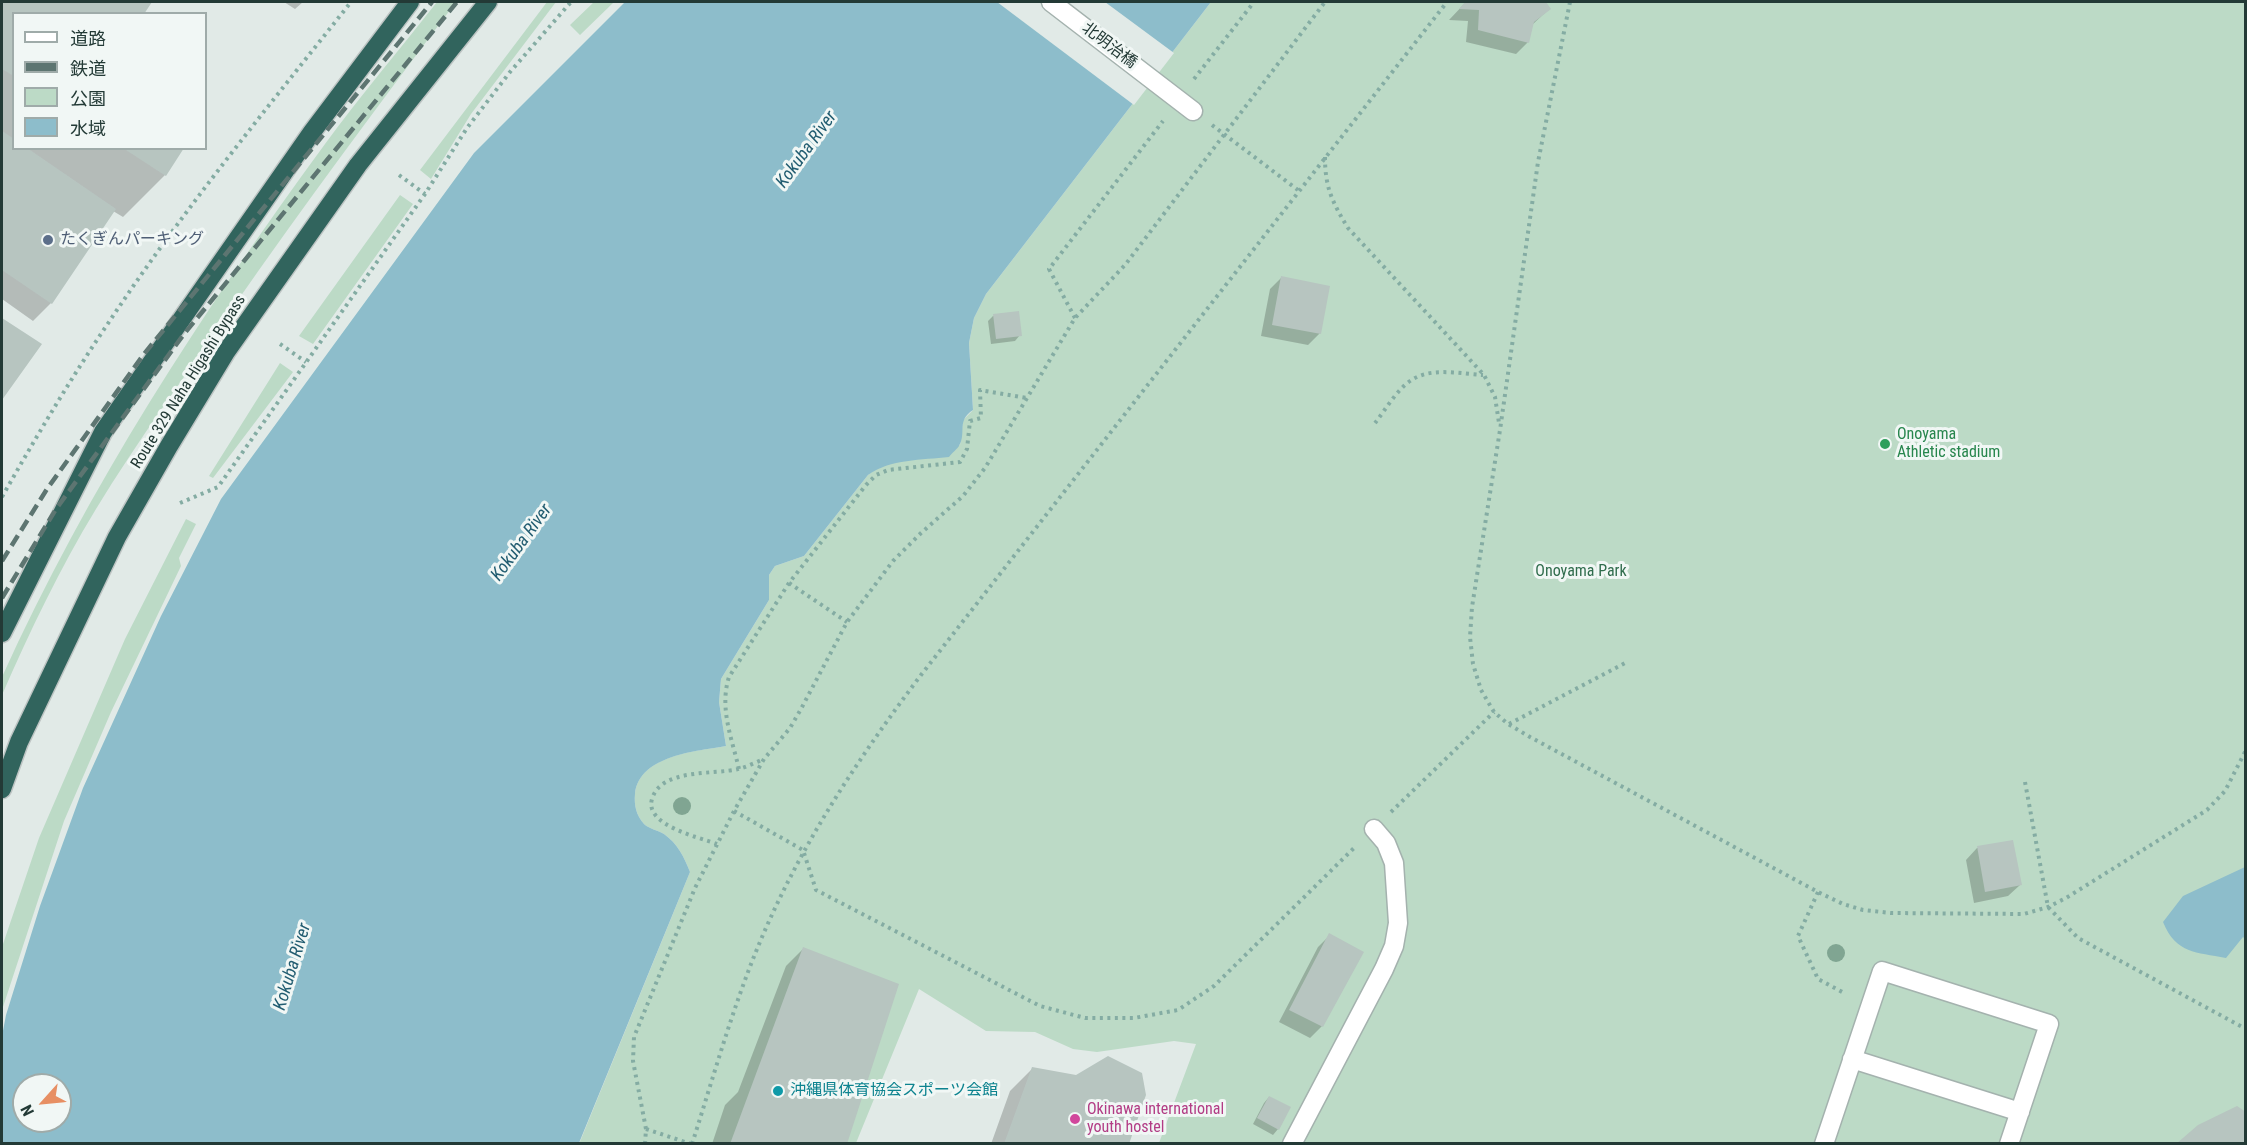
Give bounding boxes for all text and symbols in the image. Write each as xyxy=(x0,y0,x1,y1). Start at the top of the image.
legend xyxy=(12,12,207,150)
street label: 北明治橋 xyxy=(1078,19,1140,73)
text: 道路 xyxy=(70,28,106,49)
text: 鉄道 xyxy=(70,58,106,79)
text: 公園 xyxy=(70,88,106,109)
water label: Kokuba River xyxy=(772,107,842,193)
text: 水域 xyxy=(70,118,106,139)
place label: たくぎんパーキング xyxy=(60,230,204,250)
marker: たくぎんパーキング xyxy=(41,233,55,247)
street label: Route 329 Naha Higashi Bypass xyxy=(128,292,250,472)
place label: Onoyama Athletic stadium xyxy=(1897,425,2000,463)
marker: Onoyama Athletic stadium xyxy=(1878,437,1892,451)
water label: Kokuba River xyxy=(487,500,557,586)
park label: Onoyama Park xyxy=(1535,562,1627,582)
water label: Kokuba River xyxy=(270,921,316,1013)
north arrow xyxy=(12,1073,72,1133)
place label: 沖縄県体育協会スポーツ会館 xyxy=(790,1081,998,1101)
marker: 沖縄県体育協会スポーツ会館 xyxy=(771,1084,785,1098)
place label: Okinawa international youth hostel xyxy=(1087,1100,1224,1138)
text: N xyxy=(17,1102,38,1119)
marker: Okinawa international youth hostel xyxy=(1068,1112,1082,1126)

